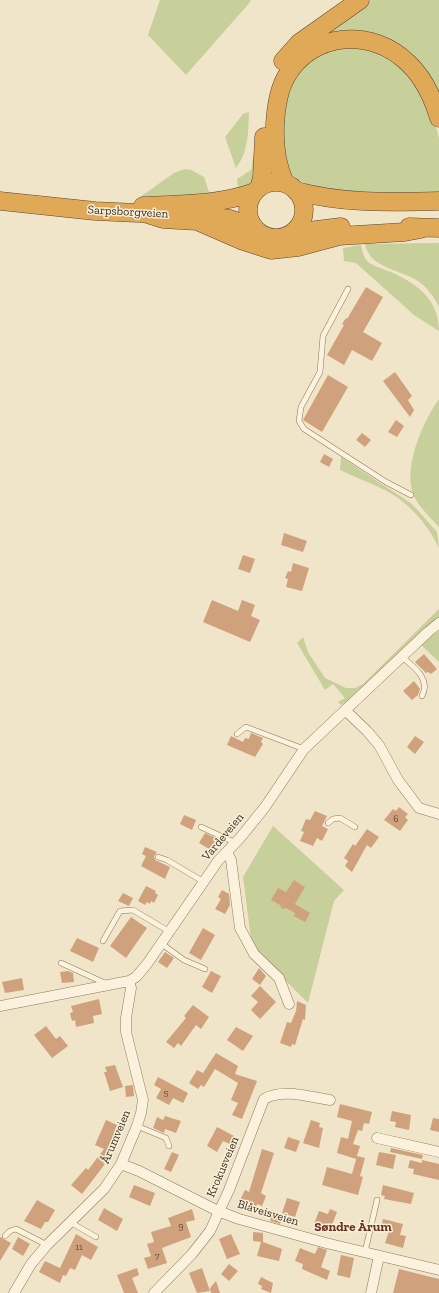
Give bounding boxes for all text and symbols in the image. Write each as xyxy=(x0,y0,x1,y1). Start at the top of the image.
street label: Sarpsborgveien xyxy=(87,203,169,221)
street label: Vardeveien xyxy=(199,810,247,864)
house number: 6 xyxy=(393,813,399,825)
house number: 5 xyxy=(163,1087,169,1099)
street label: Årumveien xyxy=(98,1108,134,1166)
street label: Krokusveien xyxy=(204,1134,242,1200)
street label: Blåveisveien xyxy=(236,1197,300,1229)
district label: Søndre Årum xyxy=(314,1219,392,1235)
house number: 9 xyxy=(178,1220,184,1232)
house number: 11 xyxy=(75,1241,83,1253)
house number: 7 xyxy=(155,1250,159,1262)

